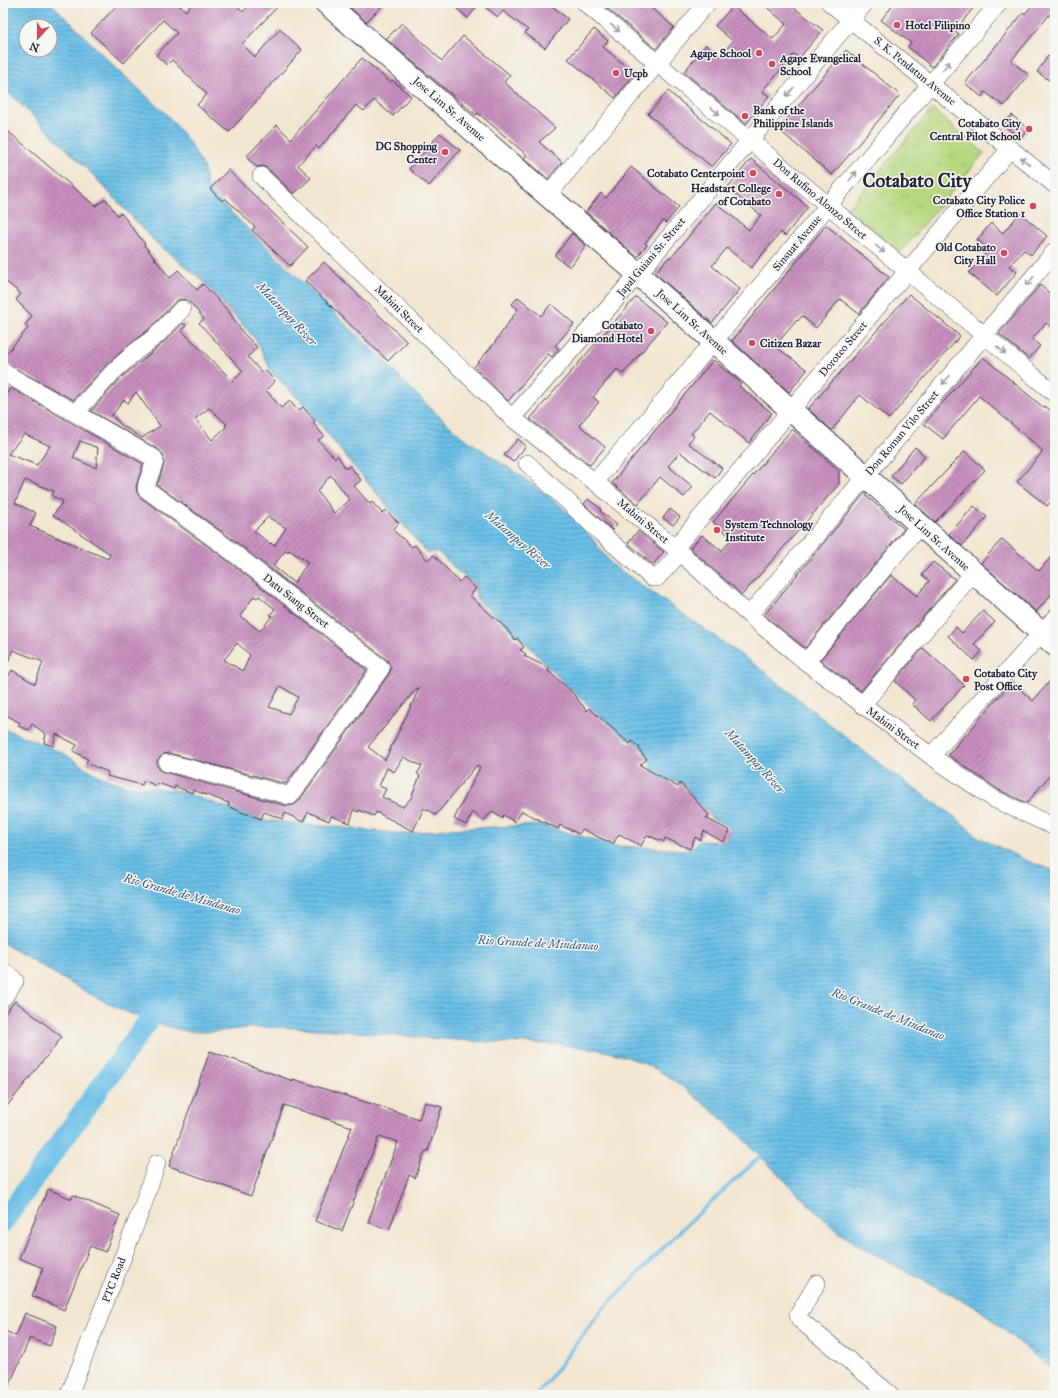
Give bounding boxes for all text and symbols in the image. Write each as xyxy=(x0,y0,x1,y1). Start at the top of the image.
north arrow xyxy=(18,18,58,58)
place label: Hotel Filipino xyxy=(905,19,971,33)
marker: Hotel Filipino xyxy=(892,20,902,30)
one-way arrow xyxy=(610,24,621,33)
street label: S. K. Pendatun Avenue xyxy=(871,34,959,108)
text: N xyxy=(27,39,41,55)
place label: Agape School xyxy=(689,47,752,61)
marker: Agape School xyxy=(754,48,764,58)
place label: Agape Evangelical School xyxy=(779,52,862,78)
marker: Agape Evangelical School xyxy=(767,59,777,69)
one-way arrow xyxy=(942,60,951,71)
place label: Ucpb xyxy=(624,67,649,81)
marker: Ucpb xyxy=(611,68,621,78)
street label: Jose Lim Sr. Avenue xyxy=(409,73,488,145)
one-way arrow xyxy=(785,87,794,98)
place label: Bank of the Philippine Islands xyxy=(753,104,833,131)
one-way arrow xyxy=(710,107,721,116)
marker: Bank of the Philippine Islands xyxy=(740,111,750,121)
place label: Cotabato City Central Pilot School xyxy=(930,117,1022,143)
marker: Cotabato City Central Pilot School xyxy=(1024,124,1034,134)
place label: DC Shopping Center xyxy=(375,140,438,166)
marker: DC Shopping Center xyxy=(440,147,450,157)
street label: Don Rufino Alonzo Street xyxy=(770,156,870,242)
one-way arrow xyxy=(1019,156,1030,165)
place label: Cotabato Centerpoint xyxy=(647,167,745,181)
marker: Cotabato Centerpoint xyxy=(748,168,758,178)
district label: Cotabato City xyxy=(863,169,973,193)
one-way arrow xyxy=(849,171,858,181)
place label: Headstart College of Cotabato xyxy=(691,182,771,208)
marker: Headstart College of Cotabato xyxy=(774,189,784,199)
place label: Cotabato City Police Office Station 1 xyxy=(933,194,1026,220)
marker: Cotabato City Police Office Station 1 xyxy=(1028,201,1038,211)
street label: Sinsuat Avenue xyxy=(770,212,824,274)
street label: Japal Guiani Sr. Street xyxy=(613,215,689,301)
place label: Old Cotabato City Hall xyxy=(936,241,997,268)
one-way arrow xyxy=(874,244,885,253)
marker: Old Cotabato City Hall xyxy=(999,248,1009,258)
one-way arrow xyxy=(1025,276,1034,286)
water label: Matampay River xyxy=(253,279,321,350)
street label: Mabini Street xyxy=(372,282,426,336)
street label: Jose Lim Sr. Avenue xyxy=(652,286,731,358)
place label: Cotabato Diamond Hotel xyxy=(572,319,644,345)
street label: Doroteo Street xyxy=(816,319,870,379)
marker: Cotabato Diamond Hotel xyxy=(646,326,656,336)
place label: Citizen Bazar xyxy=(760,337,822,350)
marker: Citizen Bazar xyxy=(747,338,757,348)
one-way arrow xyxy=(996,345,1007,354)
one-way arrow xyxy=(941,375,950,386)
street label: Don Roman Vilo Street xyxy=(863,388,941,478)
street label: Mabini Street xyxy=(615,496,671,546)
street label: Jose Lim Sr. Avenue xyxy=(894,502,973,574)
water label: Matampay River xyxy=(481,507,554,574)
place label: System Technology Institute xyxy=(725,518,814,544)
marker: System Technology Institute xyxy=(712,525,722,535)
street label: Datu Siang Street xyxy=(260,571,332,631)
place label: Cotabato City Post Office xyxy=(974,667,1038,693)
marker: Cotabato City Post Office xyxy=(961,674,971,684)
street label: Mabini Street xyxy=(864,704,922,752)
water label: Matampay River xyxy=(721,725,788,798)
water label: Rio Grande de Mindanao xyxy=(121,870,242,917)
water label: Rio Grande de Mindanao xyxy=(476,933,599,953)
water label: Rio Grande de Mindanao xyxy=(829,985,947,1043)
street label: PTC Road xyxy=(99,1255,129,1304)

